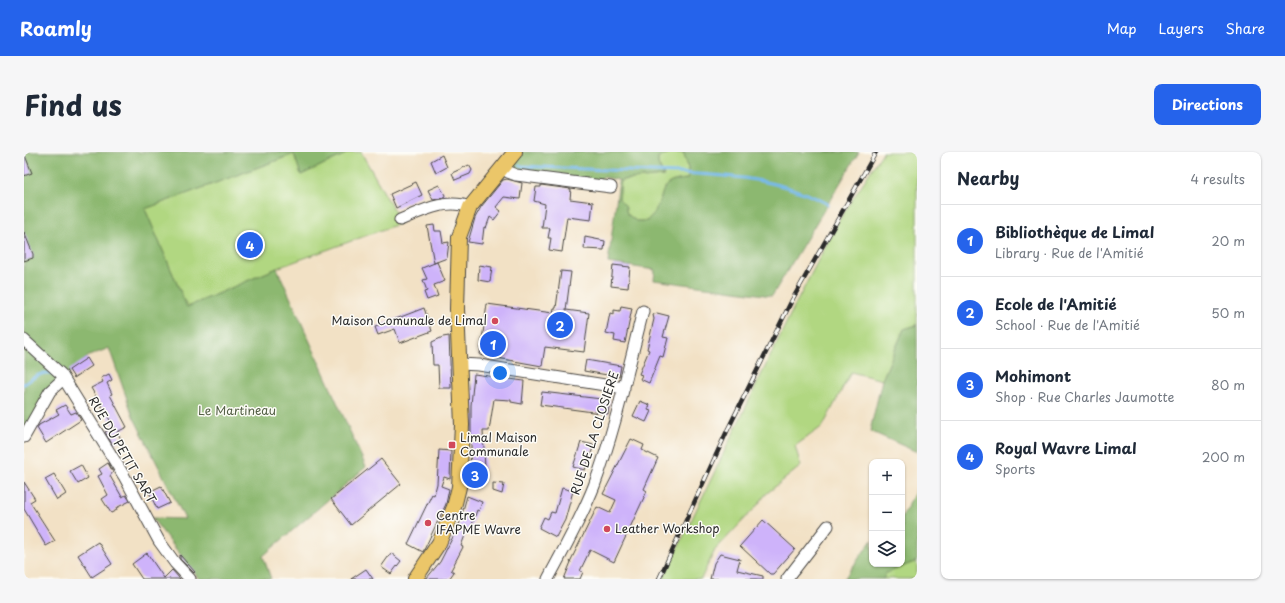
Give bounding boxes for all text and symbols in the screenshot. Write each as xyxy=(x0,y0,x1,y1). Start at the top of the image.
text: Roamly xyxy=(20,14,92,42)
text: Map xyxy=(1107,18,1137,39)
text: Layers xyxy=(1159,18,1204,39)
text: Share xyxy=(1226,18,1265,39)
text: Find us xyxy=(24,83,122,126)
button: Directions xyxy=(1154,84,1261,125)
text: Nearby xyxy=(957,165,1019,191)
text: 4 results xyxy=(1191,169,1245,188)
text: Bibliothèque de Limal xyxy=(995,220,1154,243)
pin: 4 xyxy=(237,230,263,260)
text: 1 xyxy=(967,231,973,250)
text: 20 m xyxy=(1211,231,1245,250)
text: Library · Rue de l'Amitié xyxy=(995,243,1144,262)
text: Ecole de l'Amitié xyxy=(995,292,1117,315)
text: 2 xyxy=(965,303,975,322)
text: 50 m xyxy=(1211,303,1245,322)
pin: 2 xyxy=(547,310,573,340)
place label: Maison Comunale de Limal xyxy=(331,311,487,329)
text: School · Rue de l'Amitié xyxy=(995,315,1140,334)
marker: Maison Comunale de Limal xyxy=(490,316,500,326)
pin: 1 xyxy=(480,329,506,359)
your location xyxy=(490,363,510,383)
text: Mohimont xyxy=(995,364,1071,387)
street label: RUE DE LA CLOSIERE xyxy=(566,368,623,497)
text: 3 xyxy=(966,375,974,394)
text: 80 m xyxy=(1211,375,1245,394)
text: Shop · Rue Charles Jaumotte xyxy=(995,387,1174,406)
street label: RUE DU PETIT SART xyxy=(85,393,161,507)
park label: Le Martineau xyxy=(198,401,276,419)
place label: Limal Maison Communale xyxy=(460,428,537,460)
text: Royal Wavre Limal xyxy=(995,436,1137,459)
marker: Limal Maison Communale xyxy=(447,440,457,450)
text: 4 xyxy=(966,447,974,466)
text: 200 m xyxy=(1202,447,1245,466)
map controls xyxy=(869,459,905,567)
button: + xyxy=(869,459,905,495)
text: Sports xyxy=(995,459,1035,478)
pin: 3 xyxy=(462,460,488,490)
button: − xyxy=(869,495,905,531)
place label: Centre IFAPME Wavre xyxy=(436,506,521,538)
marker: Centre IFAPME Wavre xyxy=(423,518,433,528)
place label: Leather Workshop xyxy=(615,519,719,537)
marker: Leather Workshop xyxy=(602,524,612,534)
button: layers xyxy=(869,531,905,567)

